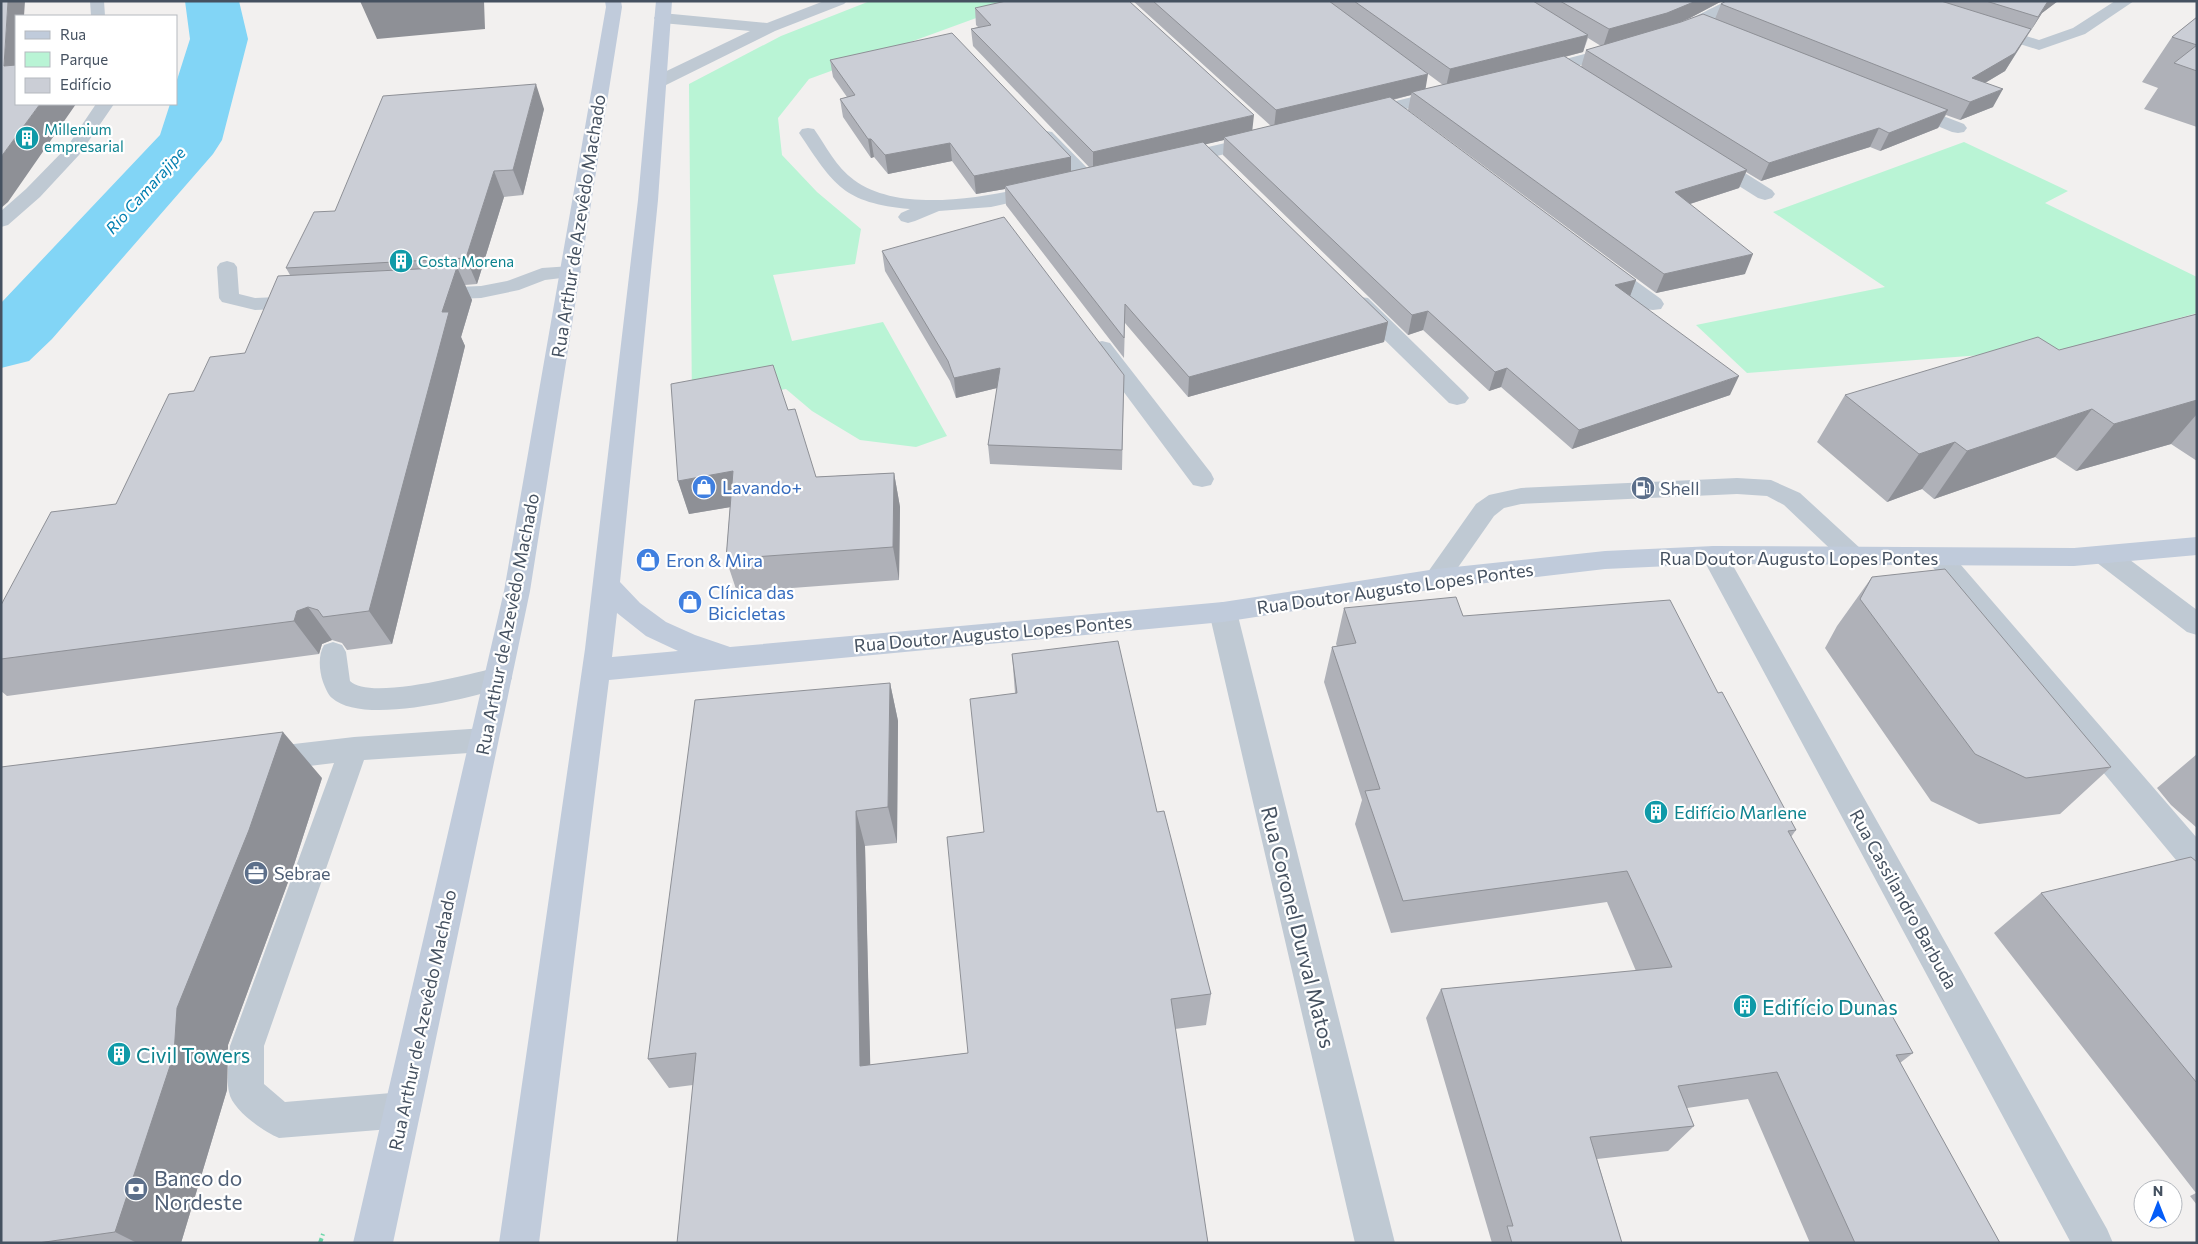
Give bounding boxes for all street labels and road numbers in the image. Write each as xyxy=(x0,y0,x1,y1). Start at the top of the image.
street label: Rua Arthur de Azevêdo Machado xyxy=(546,93,610,359)
street label: Rua Arthur de Azevêdo Machado xyxy=(471,491,543,757)
street label: Rua Doutor Augusto Lopes Pontes xyxy=(1659,547,1939,569)
street label: Rua Doutor Augusto Lopes Pontes xyxy=(1255,558,1535,618)
street label: Rua Doutor Augusto Lopes Pontes xyxy=(853,610,1133,656)
street label: Rua Coronel Durval Matos xyxy=(1257,803,1341,1051)
street label: Rua Cassilandro Barbuda xyxy=(1845,805,1963,993)
street label: Rua Arthur de Azevêdo Machado xyxy=(384,888,460,1152)

